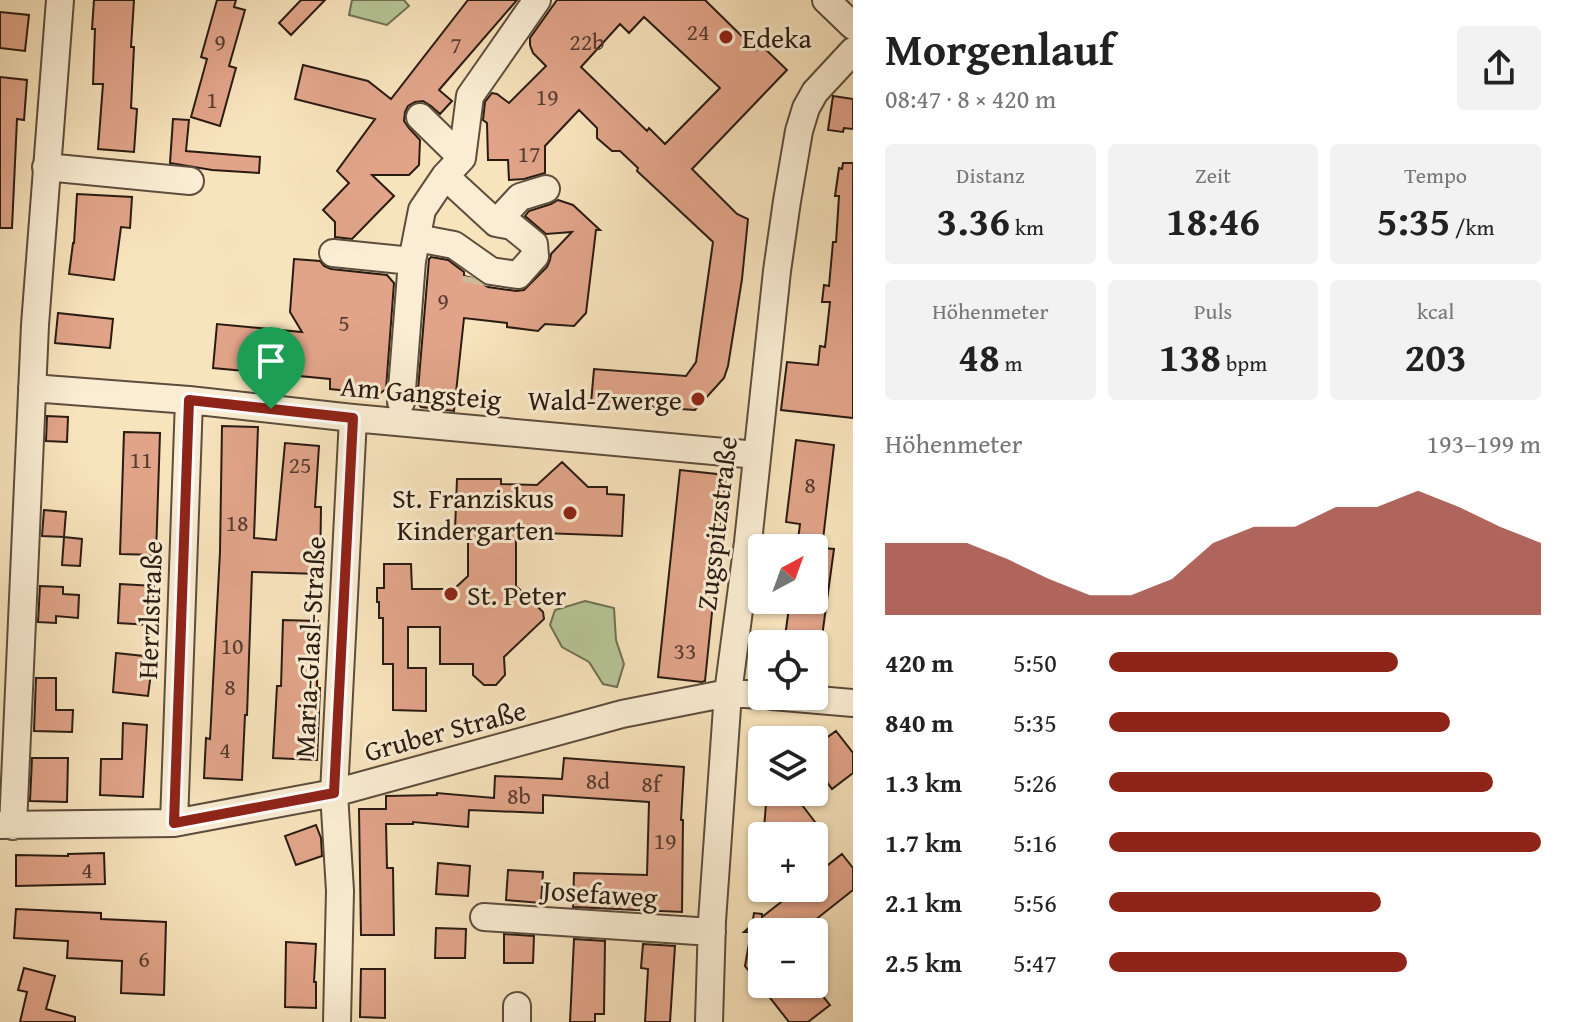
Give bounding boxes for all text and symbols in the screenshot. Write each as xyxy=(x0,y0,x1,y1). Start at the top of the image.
house number: 24 xyxy=(686,14,710,49)
place label: Edeka xyxy=(742,17,812,58)
text: Morgenlauf xyxy=(885,17,1114,81)
house number: 9 xyxy=(214,24,226,59)
house number: 22b xyxy=(569,24,605,59)
button: share xyxy=(1457,26,1541,110)
house number: 7 xyxy=(450,27,462,62)
marker: Edeka xyxy=(717,28,735,46)
house number: 19 xyxy=(535,79,559,114)
text: 08:47 · 8 × 420 m xyxy=(885,79,1056,118)
house number: 1 xyxy=(206,82,218,117)
house number: 17 xyxy=(517,136,541,171)
text: Distanz xyxy=(956,159,1025,191)
text: Zeit xyxy=(1195,159,1231,191)
text: Tempo xyxy=(1404,159,1467,191)
text: 3.36 xyxy=(937,191,1010,250)
text: 18:46 xyxy=(1166,191,1260,250)
text: 5:35 xyxy=(1377,191,1450,250)
text: km xyxy=(1010,211,1044,243)
text: /km xyxy=(1450,211,1495,243)
house number: 9 xyxy=(437,283,449,318)
text: Höhenmeter xyxy=(932,295,1048,327)
text: Puls xyxy=(1194,295,1232,327)
text: kcal xyxy=(1417,295,1454,327)
house number: 5 xyxy=(338,305,350,340)
pin xyxy=(237,327,305,409)
text: 48 xyxy=(958,327,1000,386)
text: 138 xyxy=(1159,327,1221,386)
text: 203 xyxy=(1405,327,1467,386)
icon: arrive xyxy=(249,339,293,383)
text: m xyxy=(1000,347,1022,379)
text: bpm xyxy=(1221,347,1267,379)
street label: Am Gangsteig xyxy=(339,365,503,419)
place label: Wald-Zwerge xyxy=(528,379,682,420)
marker: Wald-Zwerge xyxy=(689,390,707,408)
text: Höhenmeter xyxy=(885,424,1022,463)
text: 193–199 m xyxy=(1427,424,1541,463)
street label: Zugspitzstraße xyxy=(685,434,747,612)
house number: 11 xyxy=(129,442,153,477)
house number: 25 xyxy=(288,447,312,482)
house number: 8 xyxy=(804,467,816,502)
place label: St. Franziskus Kindergarten xyxy=(392,477,554,550)
marker: St. Franziskus Kindergarten xyxy=(561,504,579,522)
house number: 18 xyxy=(225,505,249,540)
north arrow xyxy=(748,534,828,614)
map controls xyxy=(748,534,828,998)
street label: Maria-Glasl-Straße xyxy=(283,535,335,759)
street label: Herzlstraße xyxy=(126,540,172,680)
place label: St. Peter xyxy=(467,574,567,615)
marker: St. Peter xyxy=(442,585,460,603)
house number: 10 xyxy=(220,628,244,663)
button: locate xyxy=(748,630,828,710)
house number: 33 xyxy=(673,633,697,668)
text: 420 m xyxy=(885,643,953,682)
text: 5:50 xyxy=(1013,643,1057,682)
house number: 8 xyxy=(224,669,236,704)
street label: Gruber Straße xyxy=(359,689,531,771)
text: 840 m xyxy=(885,703,953,742)
text: 5:35 xyxy=(1013,703,1057,742)
button: layers xyxy=(748,726,828,806)
house number: 4 xyxy=(219,732,231,767)
house number: 8d xyxy=(586,763,610,798)
text: 1.3 km xyxy=(885,763,962,802)
text: 5:26 xyxy=(1013,763,1057,802)
house number: 8f xyxy=(641,766,663,801)
house number: 8b xyxy=(507,778,531,813)
button: + xyxy=(748,822,828,902)
house number: 19 xyxy=(653,823,677,858)
text: 1.7 km xyxy=(885,823,962,862)
text: 5:16 xyxy=(1013,823,1057,862)
house number: 4 xyxy=(81,852,93,887)
street label: Josefaweg xyxy=(538,868,659,917)
text: 2.1 km xyxy=(885,883,962,922)
text: 5:56 xyxy=(1013,883,1057,922)
button: − xyxy=(748,918,828,998)
house number: 6 xyxy=(138,941,150,976)
text: 2.5 km xyxy=(885,943,962,982)
text: 5:47 xyxy=(1013,943,1057,982)

